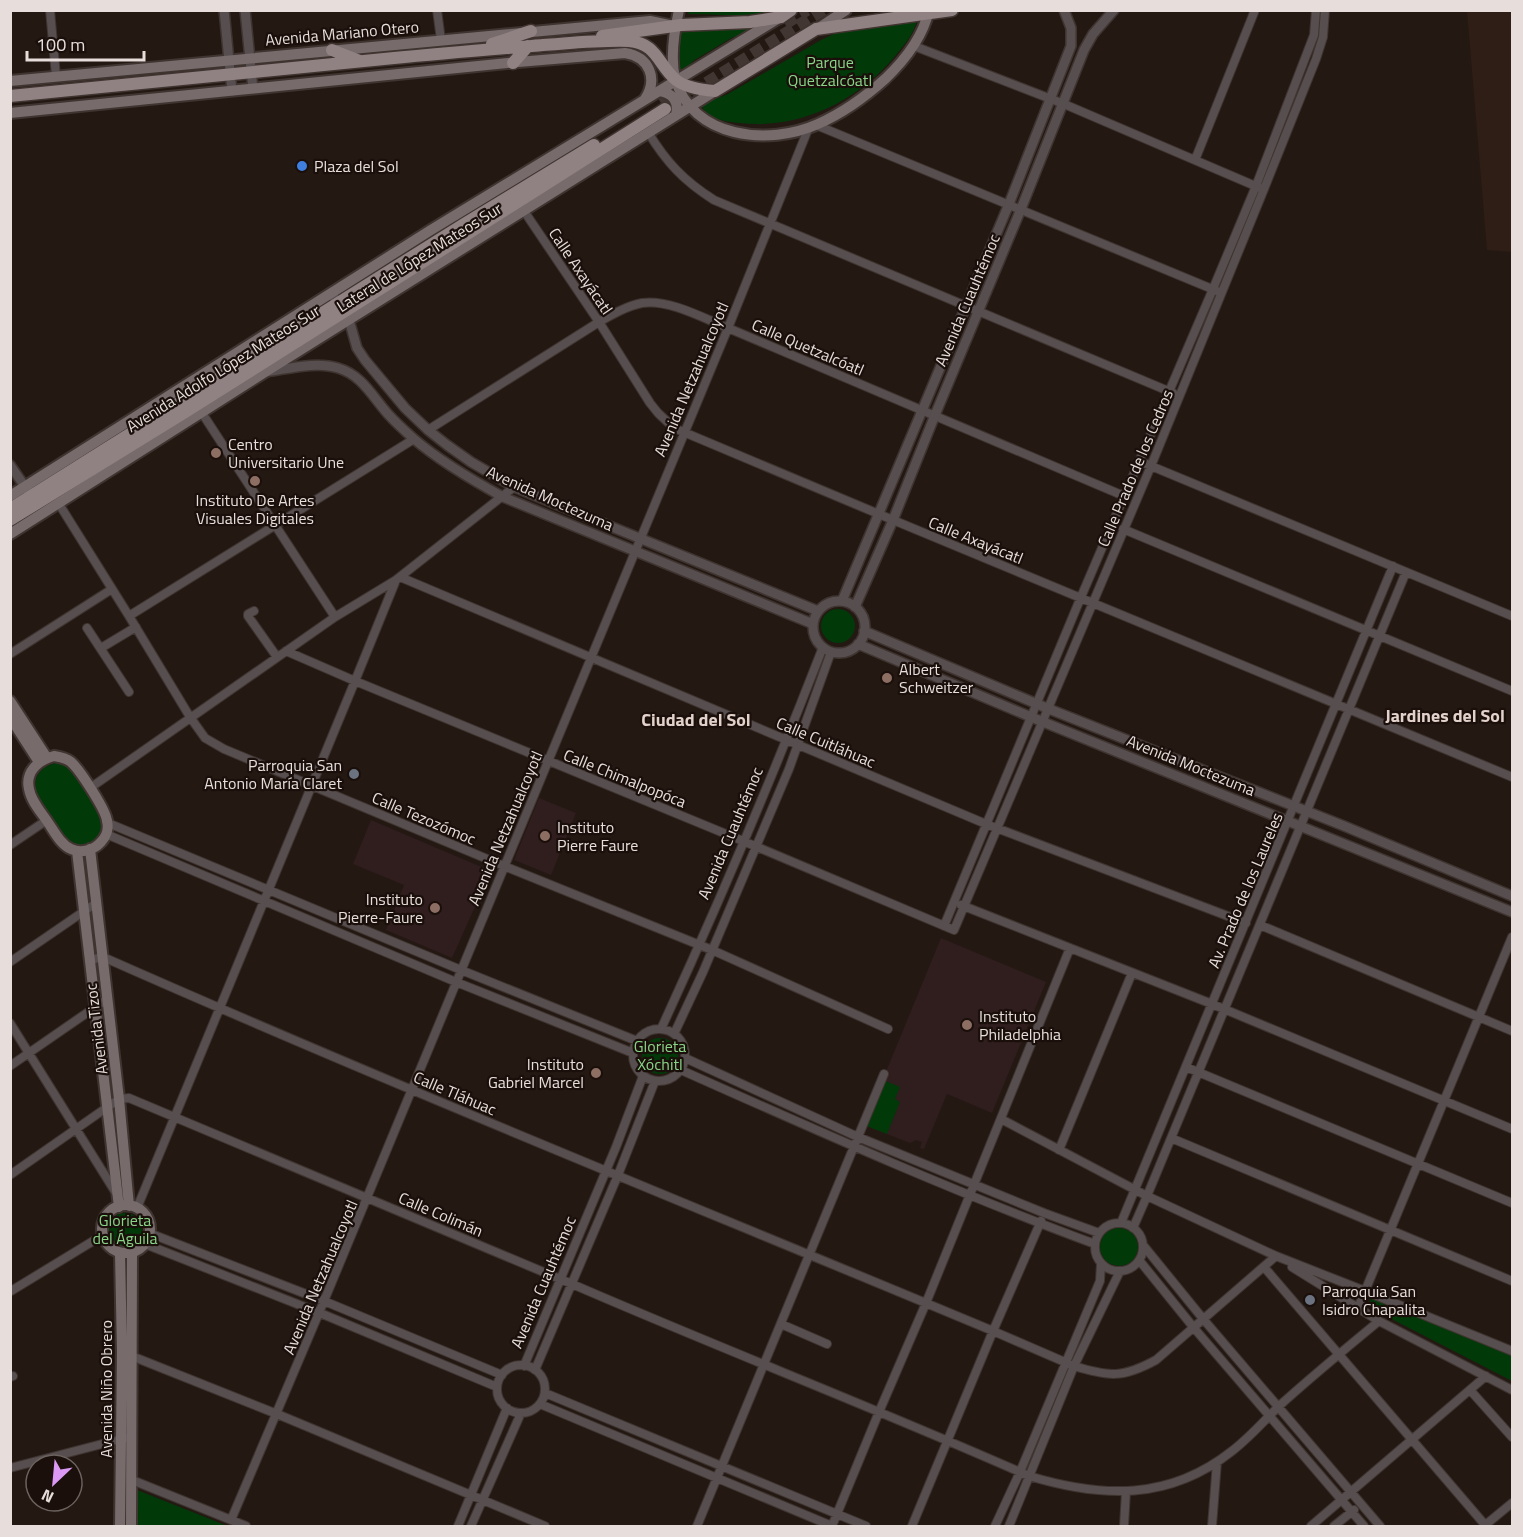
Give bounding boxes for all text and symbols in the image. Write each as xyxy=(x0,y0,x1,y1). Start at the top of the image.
street label: Avenida Mariano Otero xyxy=(264,14,420,52)
scale bar xyxy=(27,24,144,62)
text: 100 m xyxy=(36,31,85,58)
park label: Parque Quetzalcóatl xyxy=(788,50,872,92)
place label: Plaza del Sol xyxy=(314,154,399,178)
marker: Plaza del Sol xyxy=(295,159,309,173)
street label: Lateral de López Mateos Sur xyxy=(332,196,507,318)
street label: Calle Axayácatl xyxy=(543,223,619,319)
street label: Avenida Cuauhtémoc xyxy=(928,230,1006,370)
street label: Avenida Adolfo López Mateos Sur xyxy=(121,298,325,438)
street label: Avenida Netzahualcoyotl xyxy=(648,298,734,460)
street label: Calle Quetzalcóatl xyxy=(748,312,868,382)
street label: Calle Prado de los Cedros xyxy=(1091,386,1179,550)
place label: Centro Universitario Une xyxy=(228,432,344,474)
marker: Centro Universitario Une xyxy=(209,446,223,460)
street label: Avenida Moctezuma xyxy=(483,459,617,537)
marker: Instituto De Artes Visuales Digitales xyxy=(248,474,262,488)
place label: Instituto De Artes Visuales Digitales xyxy=(196,488,314,530)
street label: Calle Axayácatl xyxy=(925,510,1027,570)
place label: Albert Schweitzer xyxy=(899,657,974,699)
marker: Albert Schweitzer xyxy=(880,671,894,685)
district label: Jardines del Sol xyxy=(1385,702,1505,729)
district label: Ciudad del Sol xyxy=(641,706,751,733)
street label: Calle Cuitláhuac xyxy=(773,710,879,774)
street label: Avenida Moctezuma xyxy=(1123,728,1259,802)
street label: Calle Chimalpopóca xyxy=(560,742,690,814)
street label: Avenida Netzahualcoyotl xyxy=(462,747,548,909)
place label: Parroquia San Antonio María Claret xyxy=(204,753,342,795)
street label: Avenida Cuauhtémoc xyxy=(691,763,769,903)
marker: Parroquia San Antonio María Claret xyxy=(347,767,361,781)
street label: Calle Tezozómoc xyxy=(368,785,480,851)
street label: Av. Prado de los Laureles xyxy=(1201,809,1289,971)
place label: Instituto Pierre Faure xyxy=(557,815,638,857)
marker: Instituto Pierre Faure xyxy=(538,829,552,843)
place label: Instituto Pierre-Faure xyxy=(338,887,423,929)
marker: Instituto Pierre-Faure xyxy=(428,901,442,915)
street label: Avenida Tizoc xyxy=(79,982,113,1076)
place label: Instituto Philadelphia xyxy=(979,1004,1061,1046)
marker: Instituto Philadelphia xyxy=(960,1018,974,1032)
park label: Glorieta Xóchitl xyxy=(634,1034,686,1076)
place label: Instituto Gabriel Marcel xyxy=(488,1052,584,1094)
street label: Calle Tláhuac xyxy=(410,1065,500,1121)
marker: Instituto Gabriel Marcel xyxy=(589,1066,603,1080)
street label: Calle Colimán xyxy=(395,1185,487,1243)
street label: Avenida Netzahualcoyotl xyxy=(277,1196,363,1358)
park label: Glorieta del Águila xyxy=(92,1208,158,1250)
street label: Avenida Cuauhtémoc xyxy=(504,1212,582,1352)
place label: Parroquia San Isidro Chapalita xyxy=(1322,1279,1425,1321)
marker: Parroquia San Isidro Chapalita xyxy=(1303,1293,1317,1307)
street label: Avenida Niño Obrero xyxy=(94,1320,118,1458)
north arrow xyxy=(24,1453,84,1513)
text: N xyxy=(37,1483,58,1510)

